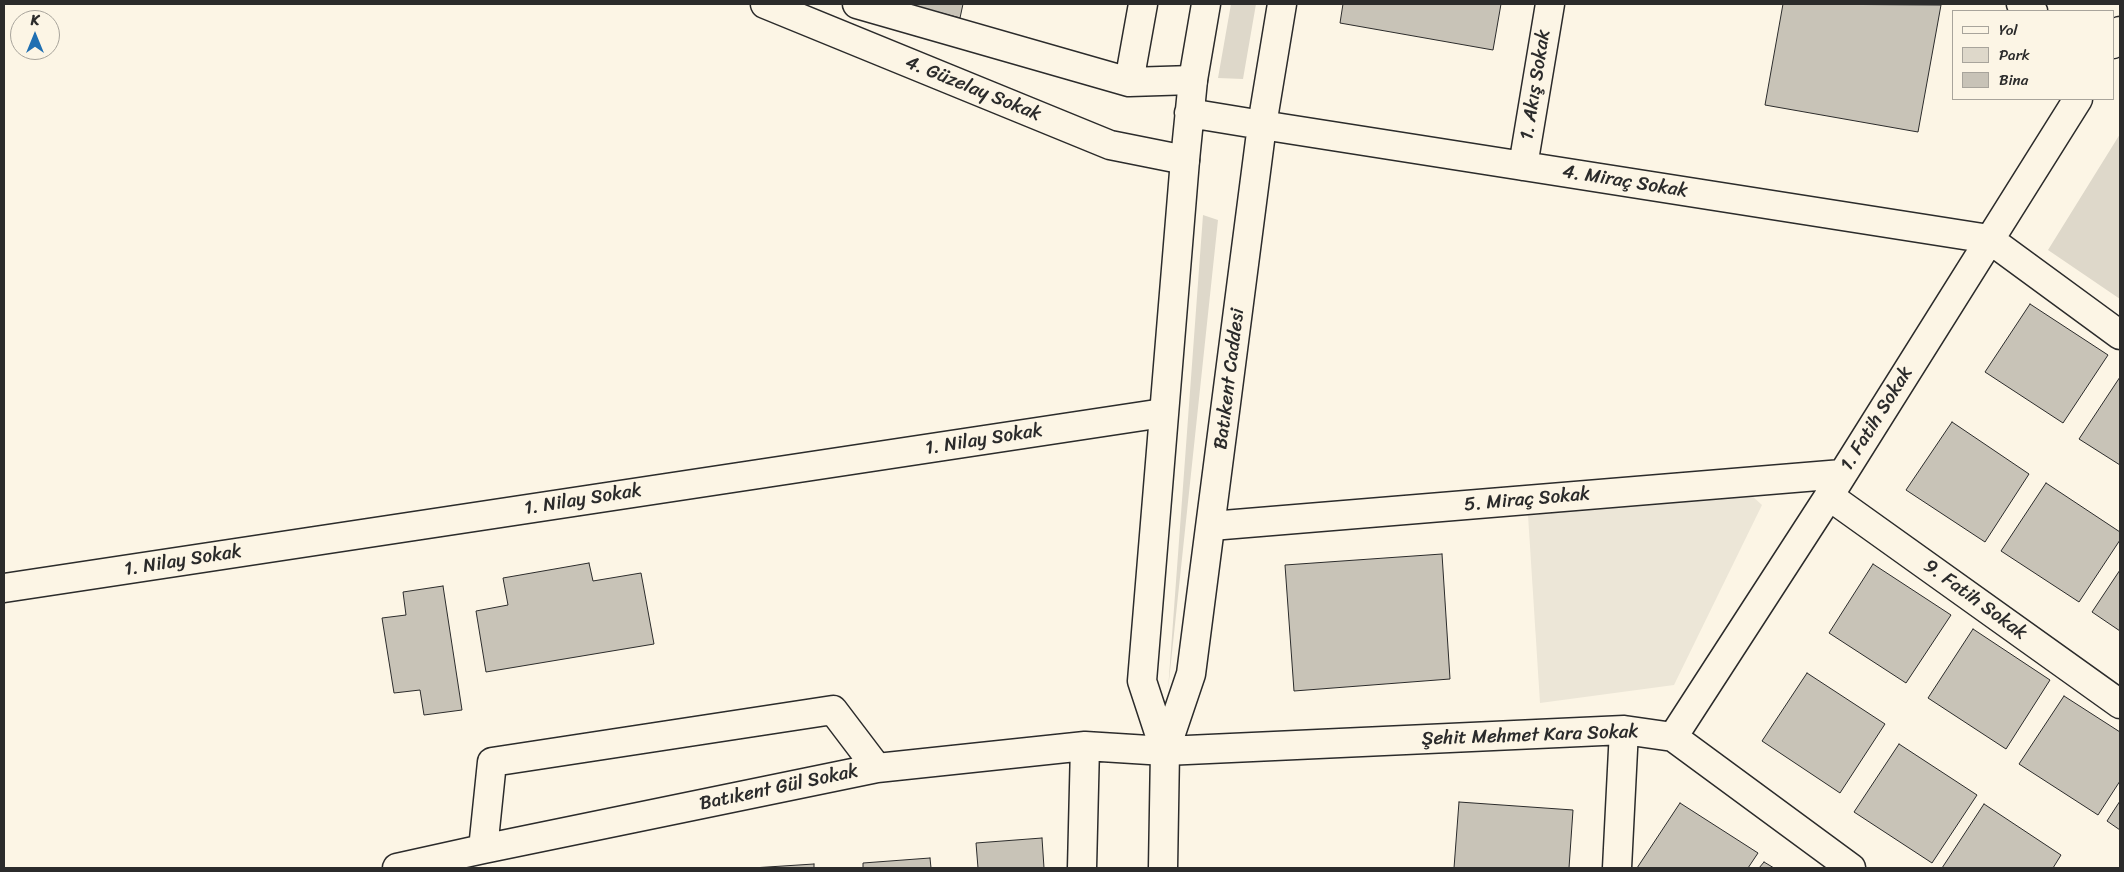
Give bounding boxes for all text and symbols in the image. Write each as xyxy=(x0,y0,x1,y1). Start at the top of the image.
text: K xyxy=(31,8,39,33)
north arrow xyxy=(10,10,60,60)
legend xyxy=(1952,10,2114,100)
text: Yol xyxy=(1999,17,2018,43)
street label: 1. Akış Sokak xyxy=(1516,28,1556,142)
text: Park xyxy=(1999,42,2030,68)
street label: 4. Güzelay Sokak xyxy=(902,51,1044,127)
text: Bina xyxy=(1999,67,2028,93)
street label: 4. Miraç Sokak xyxy=(1561,161,1689,203)
street label: Batıkent Caddesi xyxy=(1210,307,1250,451)
street label: 1. Fatih Sokak xyxy=(1836,363,1918,475)
street label: 1. Nilay Sokak xyxy=(924,419,1044,461)
street label: 1. Nilay Sokak xyxy=(523,479,643,521)
street label: 5. Miraç Sokak xyxy=(1463,483,1591,517)
street label: 1. Nilay Sokak xyxy=(123,540,243,582)
street label: 9. Fatih Sokak xyxy=(1919,555,2031,645)
street label: Şehit Mehmet Kara Sokak xyxy=(1421,721,1639,751)
street label: Batıkent Gül Sokak xyxy=(698,760,860,816)

